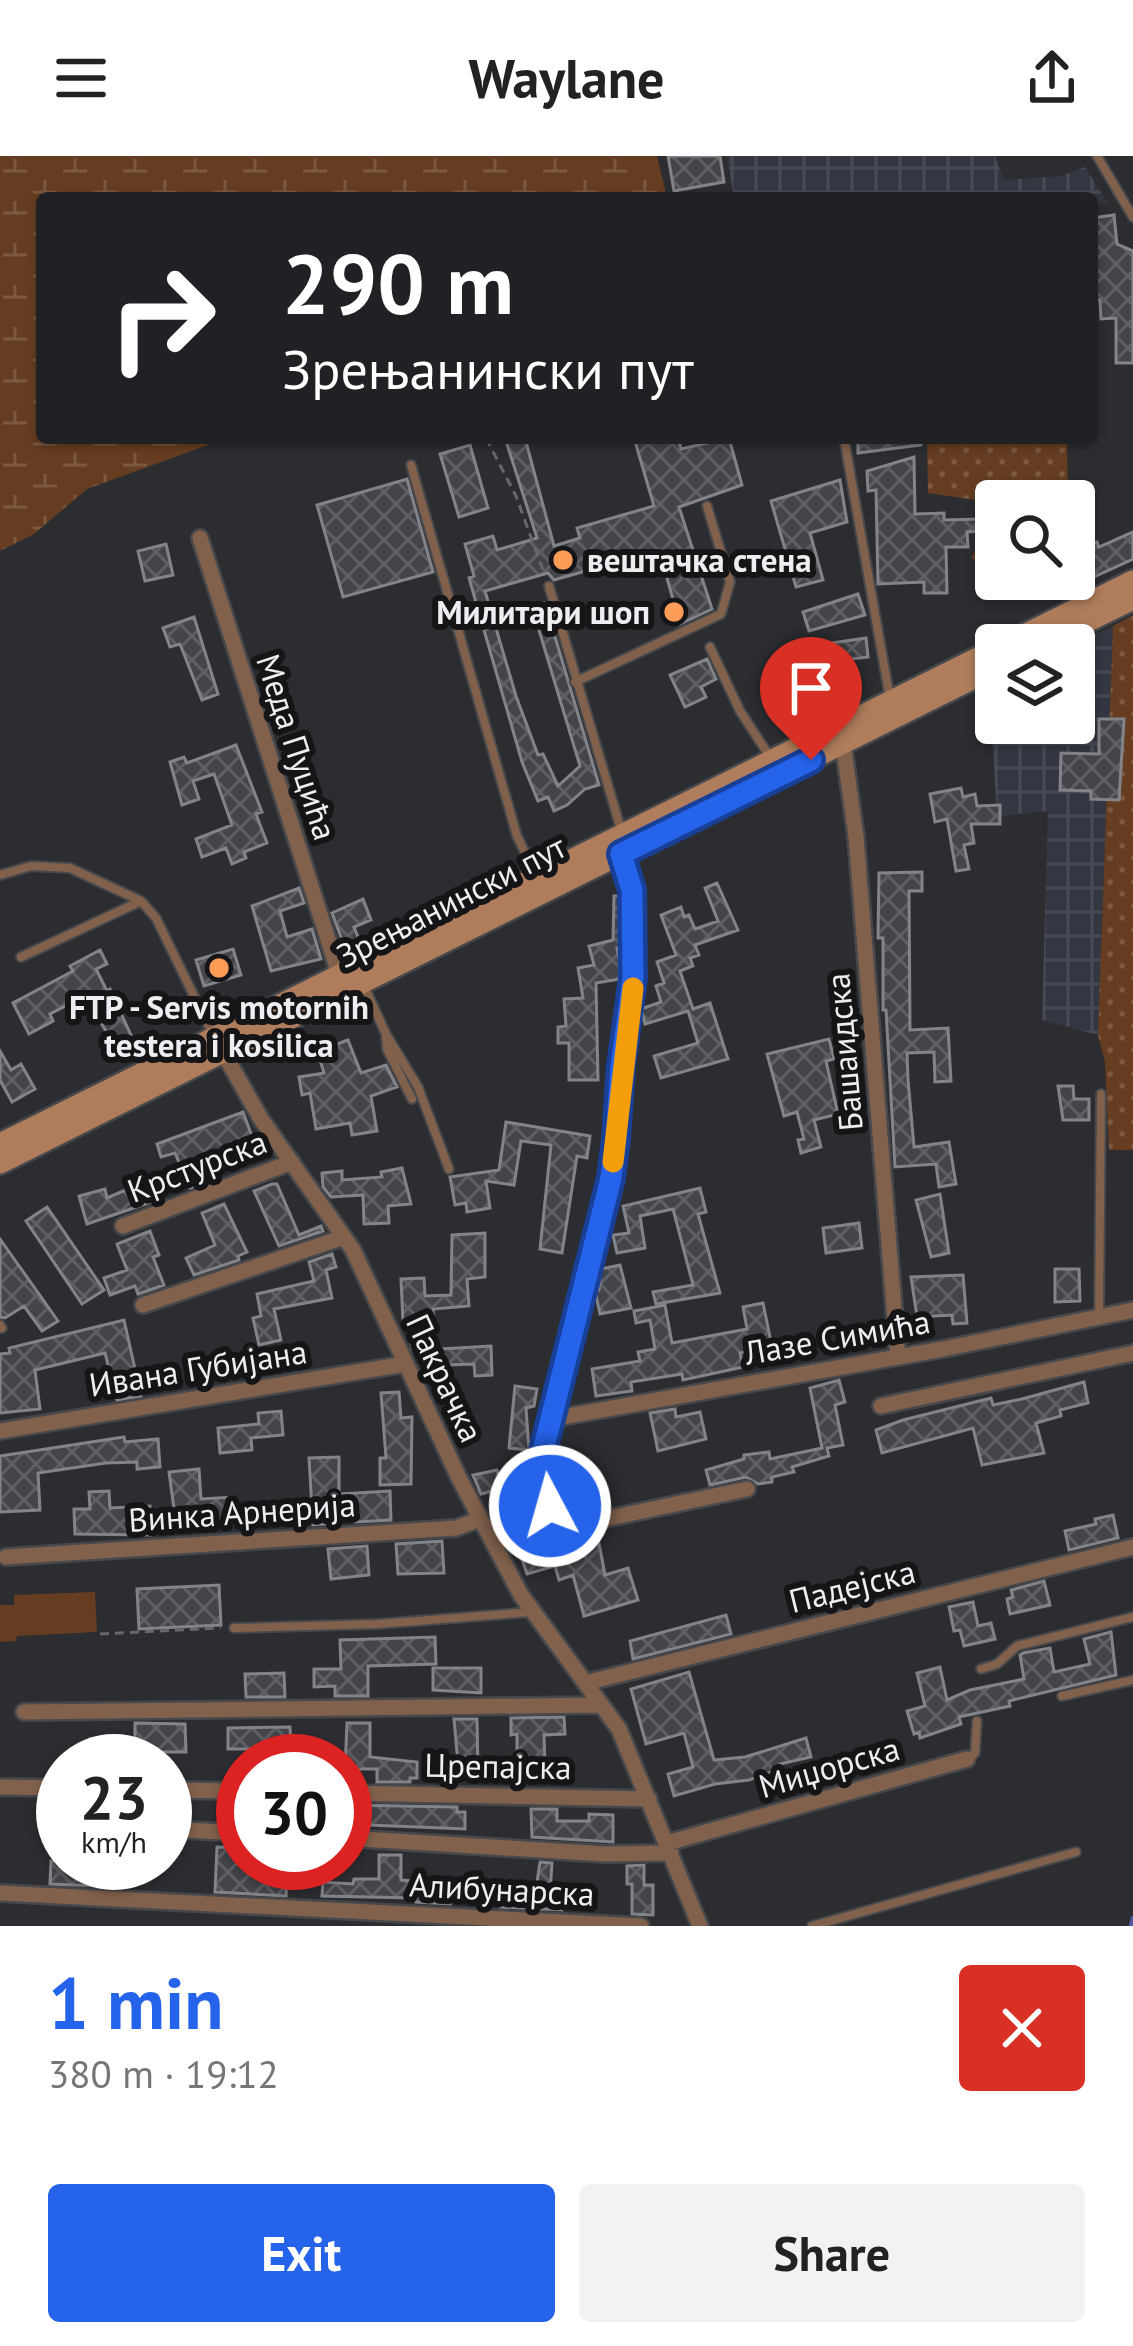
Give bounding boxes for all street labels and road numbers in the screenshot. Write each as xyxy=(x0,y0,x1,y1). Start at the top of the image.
street label: Меда Пуцића xyxy=(247,648,348,845)
street label: Зрењанински пут xyxy=(329,824,573,977)
street label: Башаидска xyxy=(815,971,872,1133)
street label: Крстурска xyxy=(121,1119,273,1212)
street label: Лазе Симића xyxy=(740,1299,933,1374)
street label: Пакрачка xyxy=(397,1307,494,1449)
street label: Ивана Губијана xyxy=(86,1329,310,1406)
street label: Винка Арнерија xyxy=(127,1482,357,1541)
street label: Падејска xyxy=(784,1549,919,1622)
street label: Миџорска xyxy=(754,1726,904,1807)
street label: Црепајска xyxy=(424,1743,572,1788)
street label: Алибунарска xyxy=(408,1862,596,1915)

